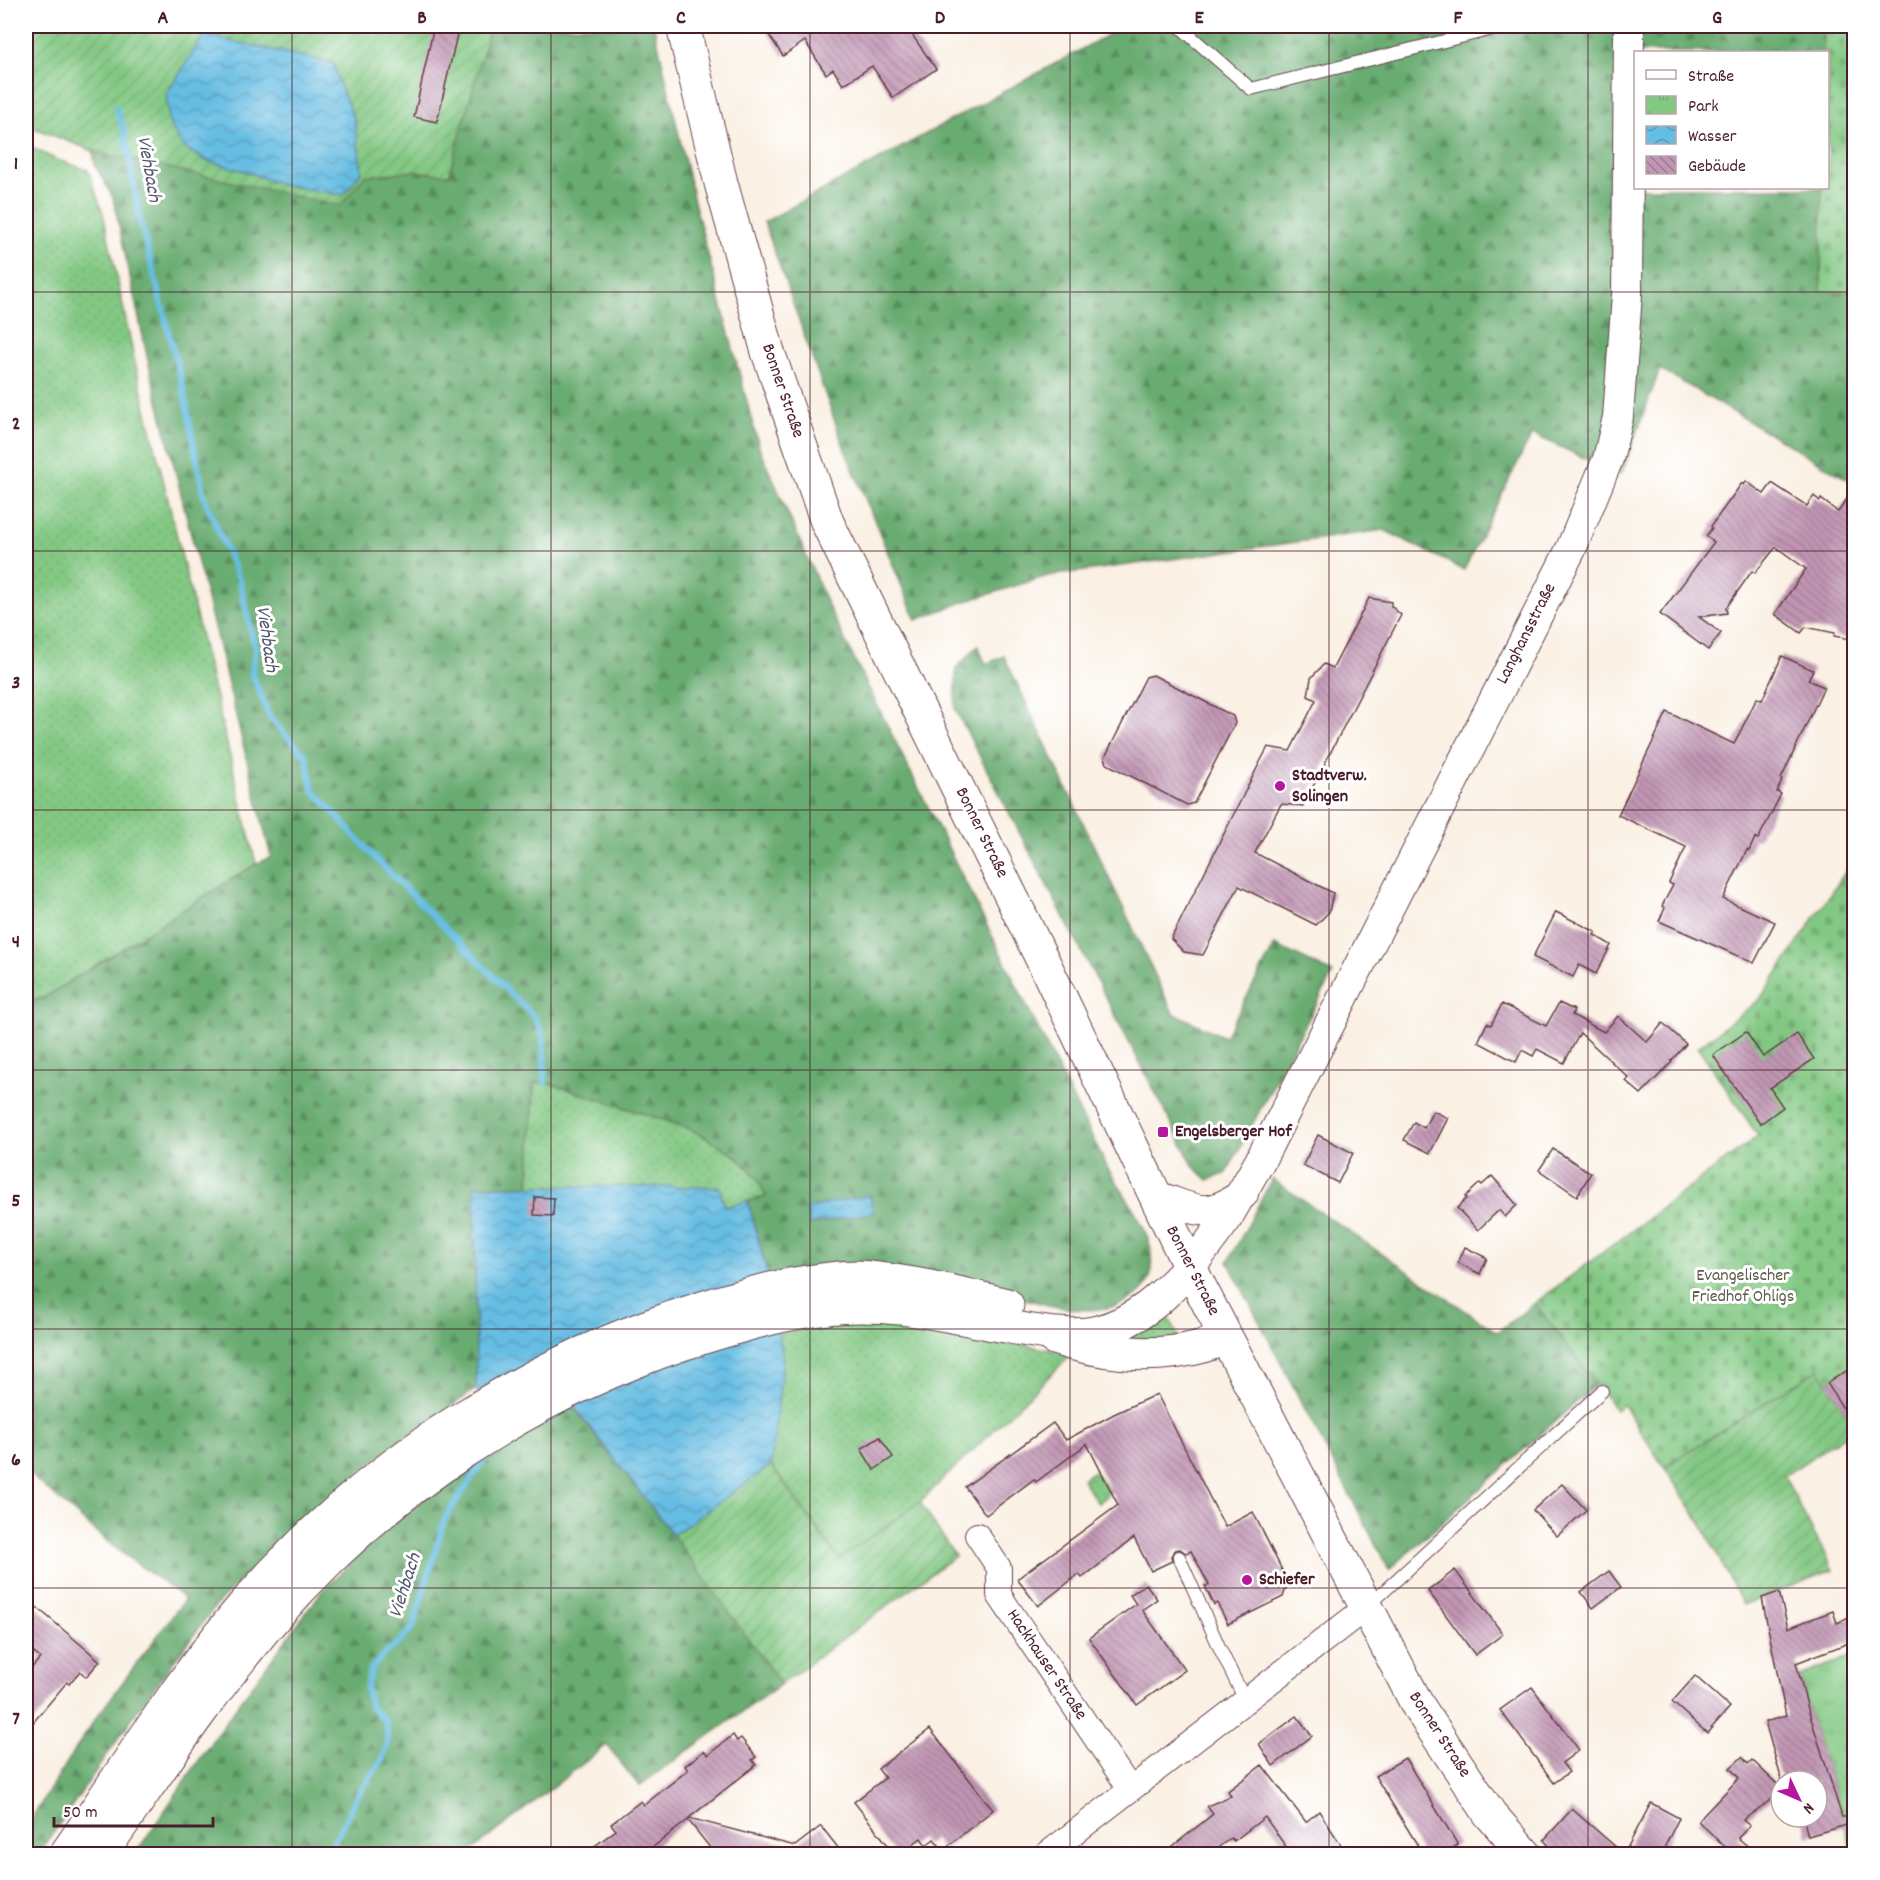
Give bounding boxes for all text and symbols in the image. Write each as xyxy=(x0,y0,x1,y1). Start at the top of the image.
text: A xyxy=(158,5,169,33)
text: B xyxy=(417,5,427,33)
text: C xyxy=(676,5,686,33)
text: D xyxy=(935,5,946,33)
text: E xyxy=(1194,5,1204,33)
text: F xyxy=(1454,5,1464,33)
text: G xyxy=(1712,5,1722,33)
legend xyxy=(1634,51,1829,189)
text: Straße xyxy=(1688,65,1734,90)
text: Park xyxy=(1688,95,1719,120)
text: Wasser xyxy=(1688,125,1737,150)
water label: Viehbach xyxy=(128,134,168,205)
text: 1 xyxy=(14,151,18,179)
text: Gebäude xyxy=(1688,155,1746,180)
street label: Bonner Straße xyxy=(754,341,810,441)
text: 2 xyxy=(12,411,20,439)
street label: Langhansstraße xyxy=(1491,579,1563,689)
water label: Viehbach xyxy=(248,604,285,675)
text: 3 xyxy=(12,670,20,698)
place label: Stadtverw. Solingen xyxy=(1292,764,1367,810)
marker: Stadtverw. Solingen xyxy=(1273,779,1287,793)
street label: Bonner Straße xyxy=(948,783,1014,883)
text: 4 xyxy=(12,929,20,957)
place label: Engelsberger Hof xyxy=(1175,1120,1293,1145)
marker: Engelsberger Hof xyxy=(1156,1125,1170,1139)
text: 5 xyxy=(11,1188,21,1216)
street label: Bonner Straße xyxy=(1159,1222,1225,1320)
park label: Evangelischer Friedhof Ohligs xyxy=(1692,1264,1794,1310)
text: 6 xyxy=(11,1447,21,1475)
water label: Viehbach xyxy=(382,1549,430,1622)
place label: Schiefer xyxy=(1259,1568,1315,1593)
marker: Schiefer xyxy=(1240,1573,1254,1587)
street label: Hackhauser Straße xyxy=(1000,1604,1093,1726)
street label: Bonner Straße xyxy=(1402,1687,1476,1783)
text: 7 xyxy=(12,1706,20,1734)
north arrow xyxy=(1769,1769,1829,1829)
scale bar xyxy=(54,1790,213,1828)
text: N xyxy=(1797,1797,1819,1819)
text: 50 m xyxy=(63,1801,98,1826)

